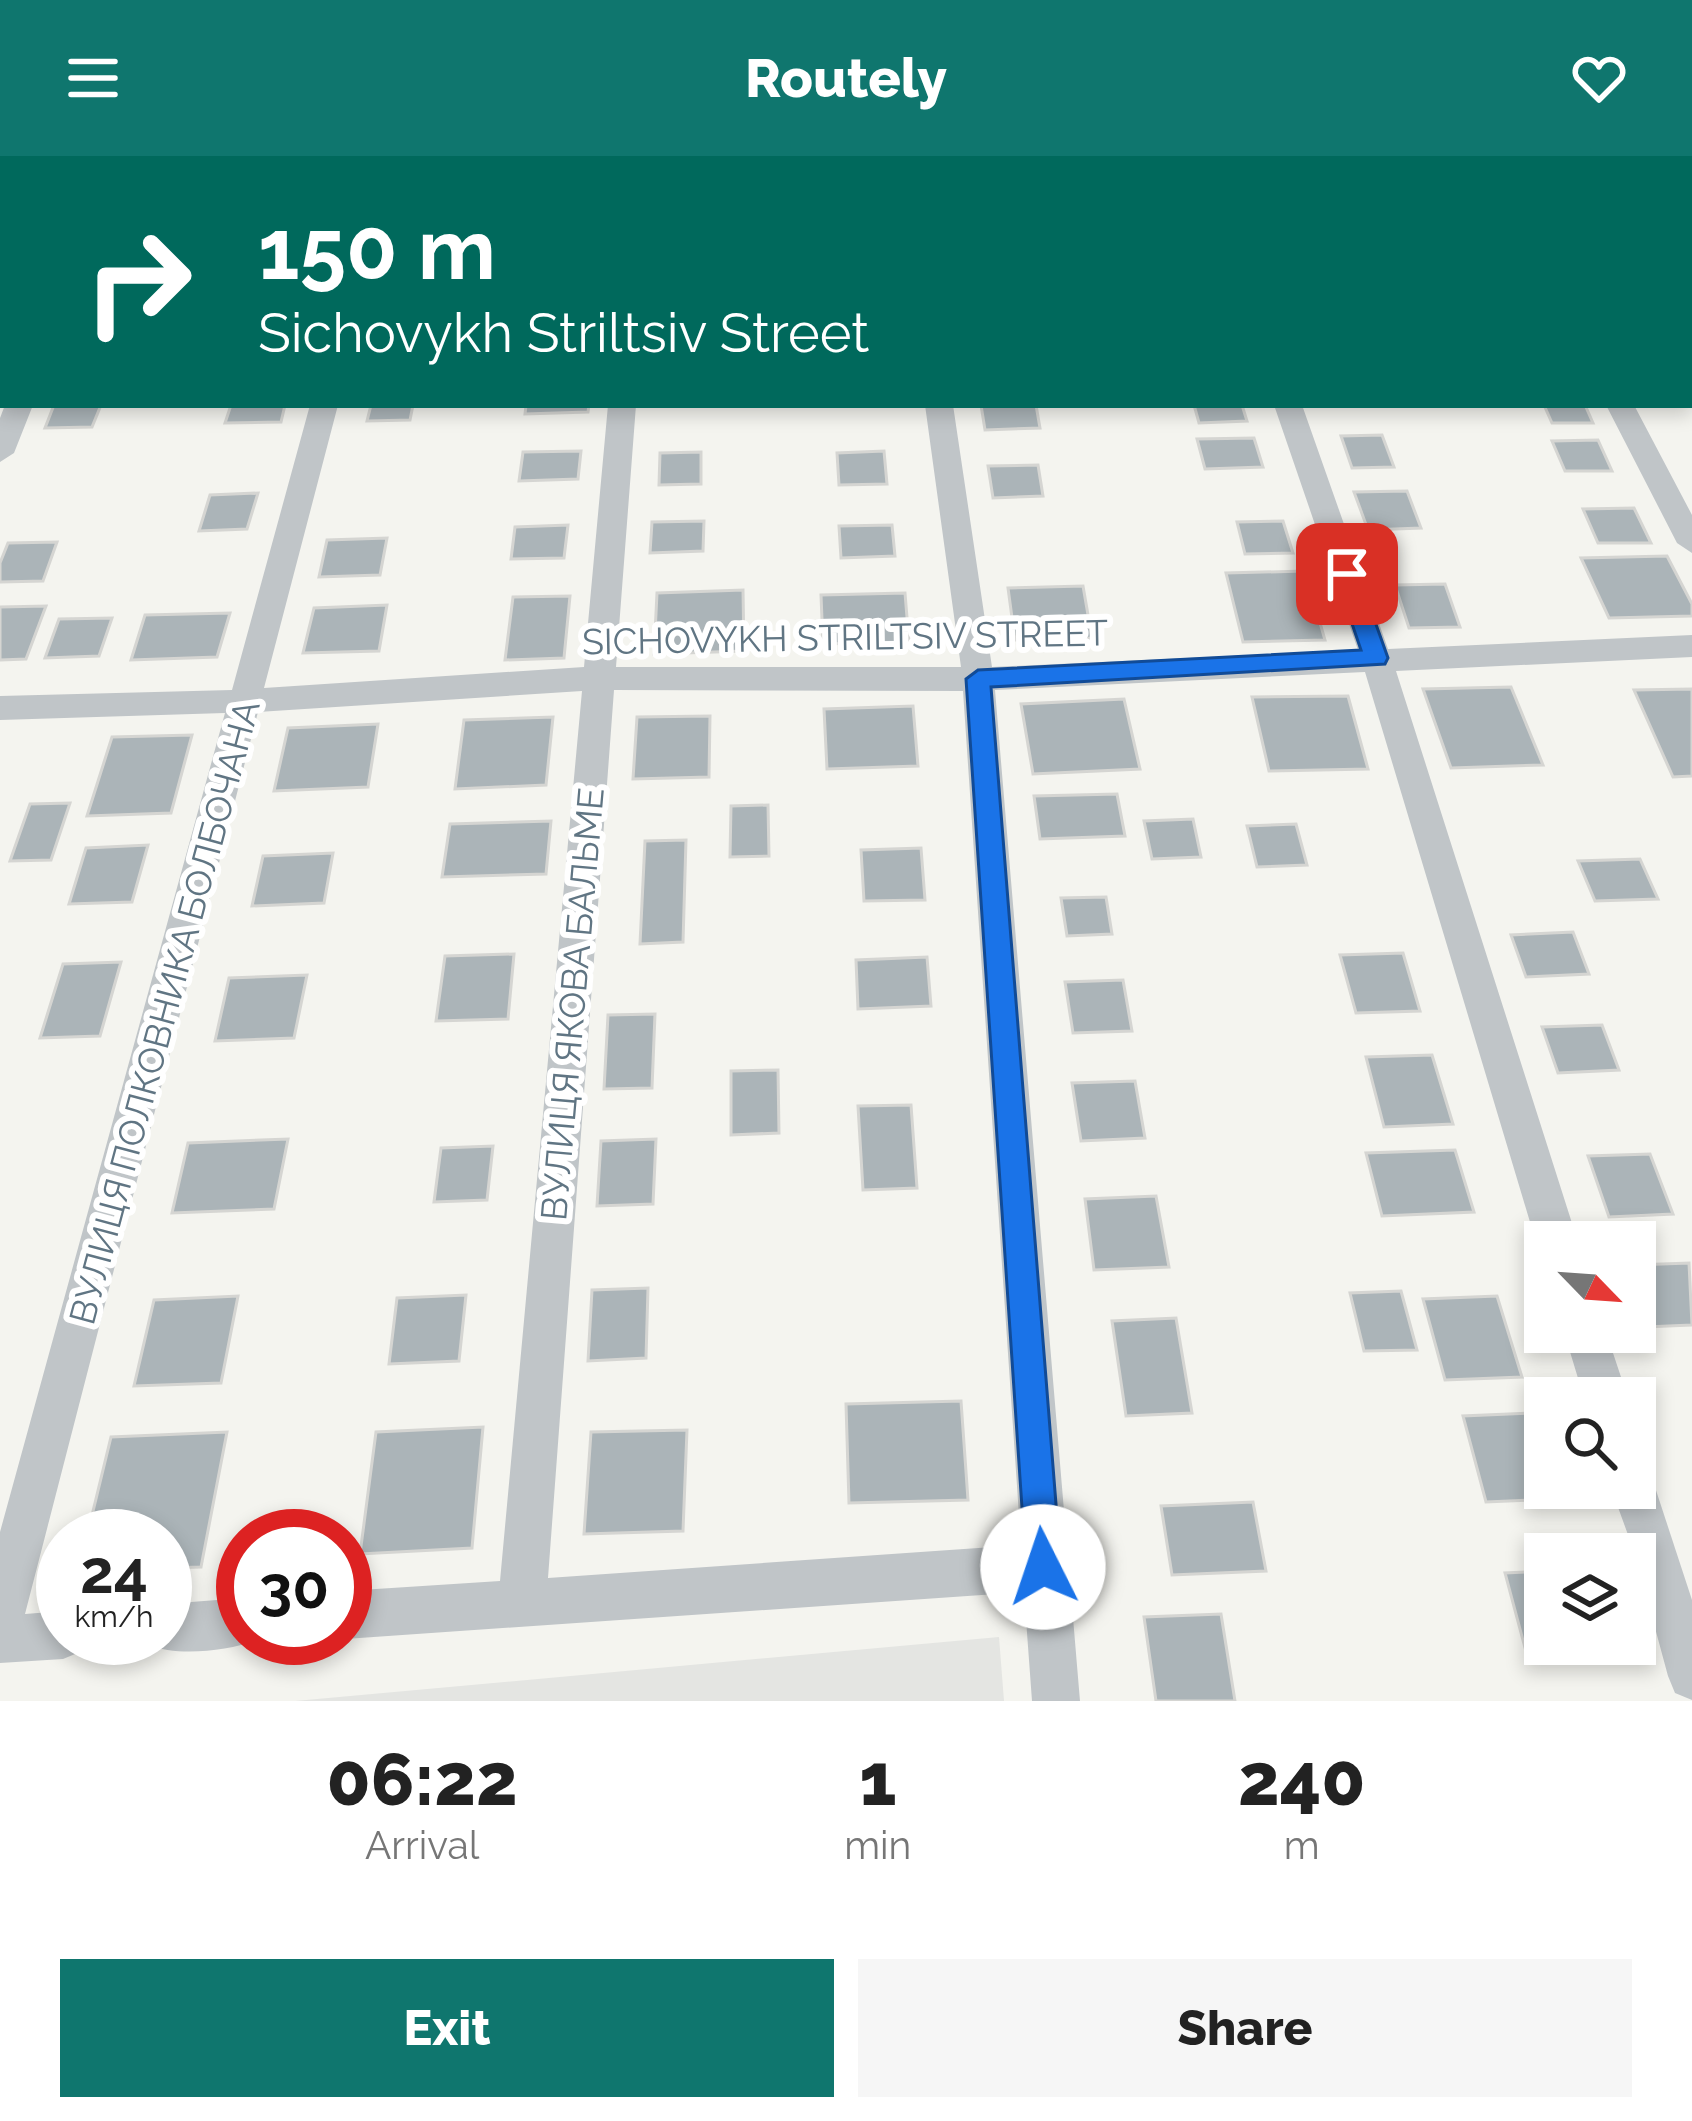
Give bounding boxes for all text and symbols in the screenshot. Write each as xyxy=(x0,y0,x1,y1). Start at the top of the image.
icon: menu xyxy=(60,45,126,111)
icon: heart xyxy=(1566,45,1632,111)
text: Routely xyxy=(745,46,947,110)
text: 150 m xyxy=(258,200,496,299)
icon: right xyxy=(60,204,216,360)
text: Sichovykh Striltsiv Street xyxy=(258,301,869,365)
pin xyxy=(1296,523,1398,625)
icon: arrive xyxy=(1314,541,1380,607)
street label: SICHOVYKH STRILTSIV STREET xyxy=(582,611,1108,663)
street label: ВУЛИЦЯ ПОЛКОВНИКА БОЛБОЧАНА xyxy=(60,695,268,1329)
street label: ВУЛИЦЯ ЯКОВА БАЛЬМЕ xyxy=(532,786,612,1222)
north arrow xyxy=(1524,1221,1656,1353)
map controls xyxy=(1524,1221,1656,1665)
button: search xyxy=(1524,1377,1656,1509)
position arrow xyxy=(980,1504,1106,1630)
speed limit sign: 30 xyxy=(216,1509,372,1665)
button: layers xyxy=(1524,1533,1656,1665)
text: 24 xyxy=(80,1537,148,1607)
text: km/h xyxy=(74,1599,154,1634)
text: 06:22 xyxy=(327,1737,518,1822)
text: 1 xyxy=(859,1737,896,1822)
text: 240 xyxy=(1238,1737,1365,1822)
text: Arrival xyxy=(365,1822,479,1868)
text: min xyxy=(844,1822,911,1868)
text: m xyxy=(1284,1822,1320,1868)
button: Exit xyxy=(60,1959,834,2097)
button: Share xyxy=(858,1959,1632,2097)

